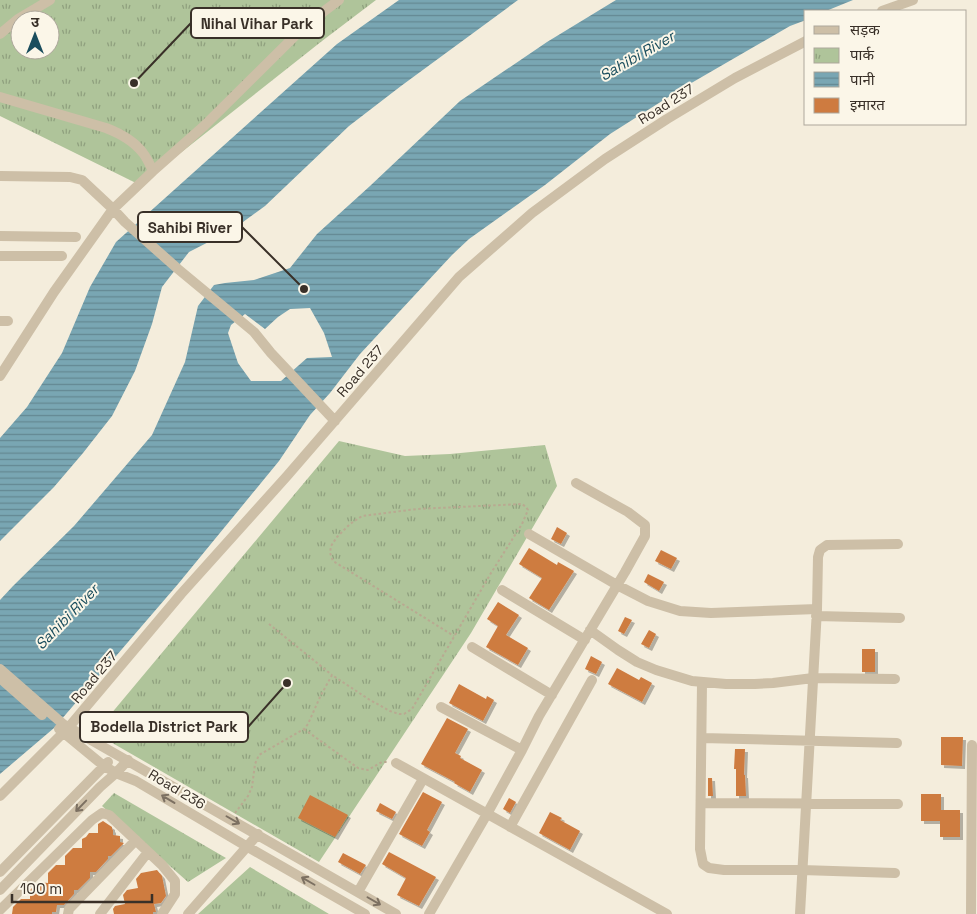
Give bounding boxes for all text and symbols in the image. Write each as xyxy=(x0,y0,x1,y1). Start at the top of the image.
callout: Nihal Vihar Park xyxy=(191,8,324,38)
north arrow xyxy=(10,10,60,60)
legend xyxy=(804,10,967,125)
text: उ xyxy=(31,13,40,31)
text: Nihal Vihar Park xyxy=(201,14,314,33)
text: सड़क xyxy=(850,20,880,39)
water label: Sahibi River xyxy=(596,26,679,85)
text: पार्क xyxy=(850,45,874,64)
text: पानी xyxy=(850,70,876,89)
street label: Road 237 xyxy=(635,80,697,128)
text: इमारत xyxy=(850,95,885,114)
callout: Sahibi River xyxy=(138,212,242,242)
text: Sahibi River xyxy=(148,218,232,237)
street label: Road 237 xyxy=(333,341,387,401)
water label: Sahibi River xyxy=(31,579,103,653)
street label: Road 237 xyxy=(67,647,121,707)
callout: Bodella District Park xyxy=(80,712,248,742)
text: Bodella District Park xyxy=(90,717,238,736)
street label: Road 236 xyxy=(145,765,209,813)
one-way arrow xyxy=(161,794,175,804)
one-way arrow xyxy=(75,800,87,813)
one-way arrow xyxy=(226,816,240,826)
scale bar xyxy=(12,872,152,904)
one-way arrow xyxy=(301,876,315,886)
text: 100 m xyxy=(20,879,62,898)
one-way arrow xyxy=(367,897,381,907)

